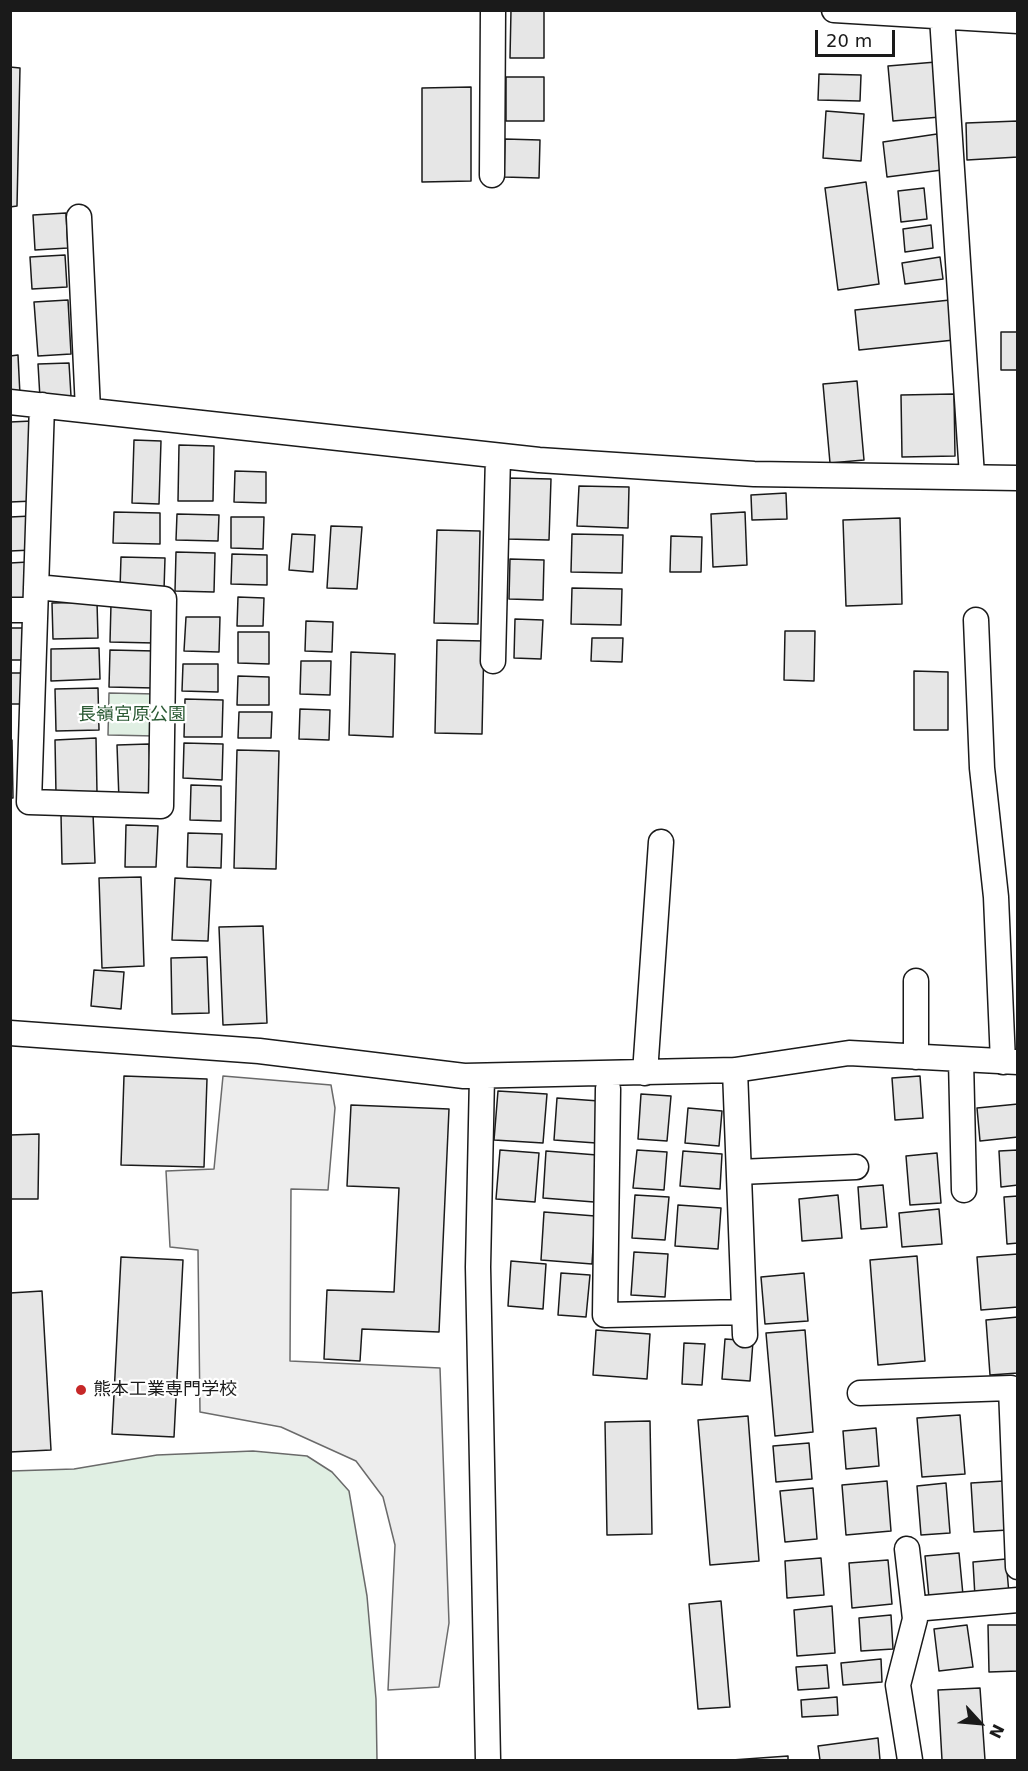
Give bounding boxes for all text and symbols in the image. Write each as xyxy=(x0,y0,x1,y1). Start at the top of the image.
scale bar xyxy=(818,18,898,56)
text: 20 m xyxy=(826,30,872,51)
park label: 長嶺宮原公園 xyxy=(78,704,186,726)
place label: 熊本工業専門学校 xyxy=(93,1379,237,1401)
marker: 熊本工業専門学校 xyxy=(74,1383,88,1397)
north arrow xyxy=(950,1693,1010,1753)
text: N xyxy=(985,1721,1008,1741)

